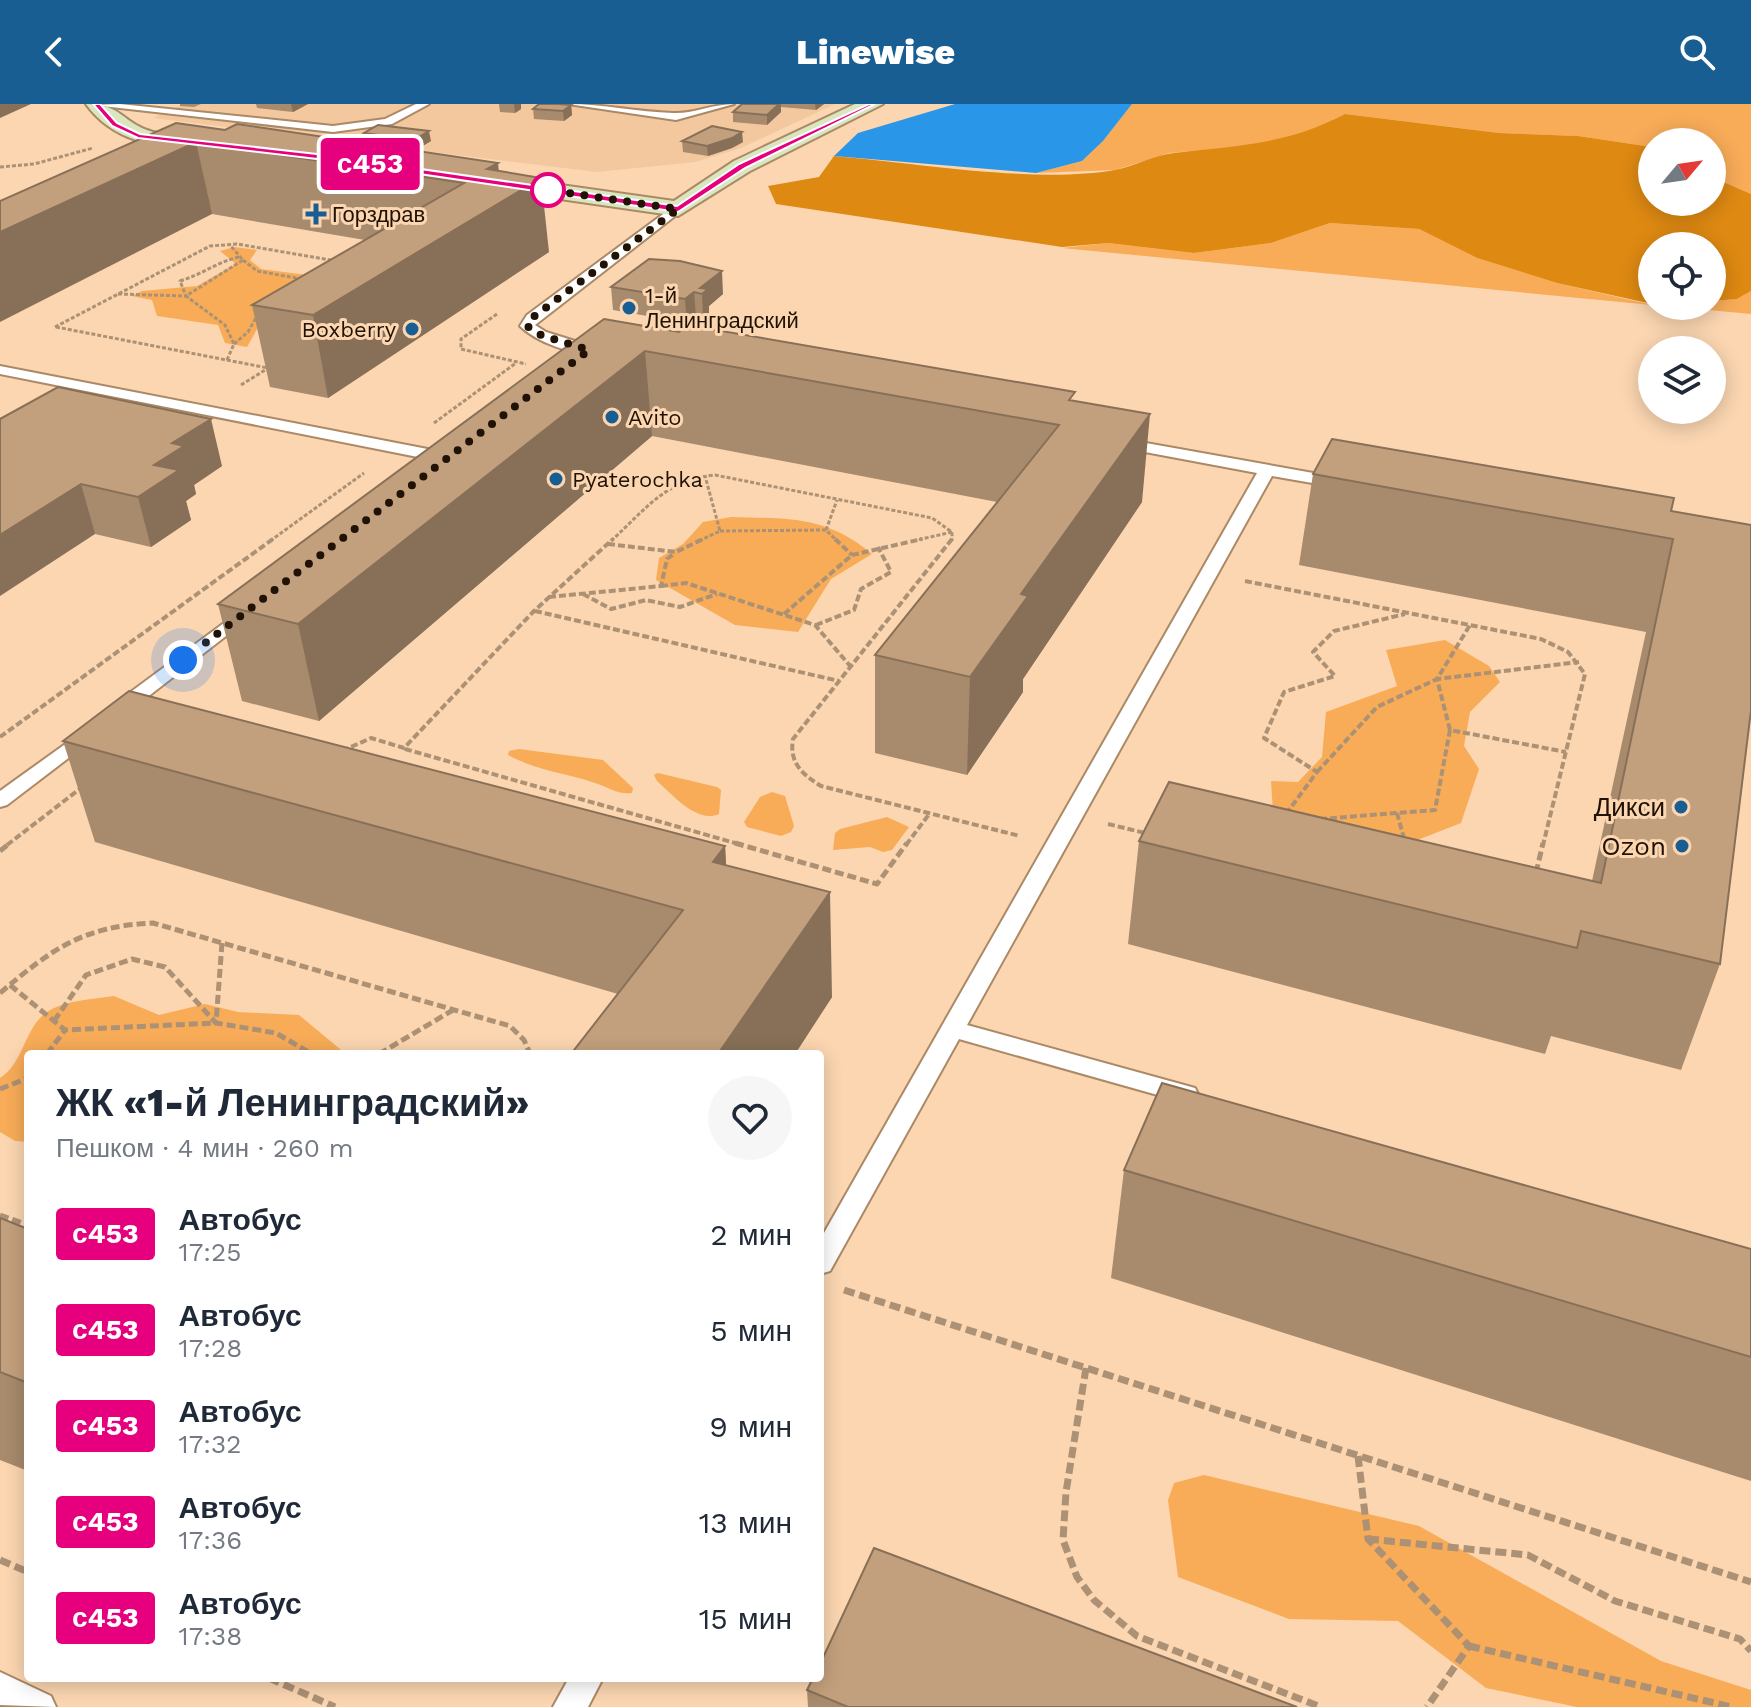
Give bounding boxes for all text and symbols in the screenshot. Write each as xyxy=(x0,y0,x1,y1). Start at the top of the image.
icon: back xyxy=(32,30,76,74)
icon: search xyxy=(1675,30,1719,74)
text: Linewise xyxy=(796,31,955,73)
north arrow xyxy=(1638,128,1726,216)
map controls xyxy=(1638,128,1726,424)
line badge: с453 xyxy=(314,138,426,190)
text: с453 xyxy=(337,147,403,180)
unlabelled marker xyxy=(531,173,565,207)
place label: Горздрав xyxy=(332,202,425,227)
marker: Горздрав xyxy=(307,205,325,223)
button: locate xyxy=(1638,232,1726,320)
place label: 1-й Ленинградский xyxy=(645,283,799,333)
marker: 1-й Ленинградский xyxy=(620,299,638,317)
place label: Boxberry xyxy=(301,317,397,342)
marker: Boxberry xyxy=(403,320,421,338)
button: layers xyxy=(1638,336,1726,424)
place label: Avito xyxy=(628,405,682,430)
marker: Avito xyxy=(603,408,621,426)
place label: Pyaterochka xyxy=(572,467,703,492)
marker: Pyaterochka xyxy=(547,470,565,488)
your location xyxy=(163,640,203,680)
place label: Дикси xyxy=(1594,792,1665,822)
marker: Дикси xyxy=(1672,798,1690,816)
place label: Ozon xyxy=(1601,831,1666,861)
marker: Ozon xyxy=(1673,837,1691,855)
button: heart xyxy=(708,1076,792,1160)
text: ЖК «1-й Ленинградский» xyxy=(56,1081,529,1125)
text: Пешком · 4 мин · 260 m xyxy=(56,1133,354,1163)
text: Автобус xyxy=(179,1202,302,1237)
text: с453 xyxy=(72,1217,139,1250)
text: 2 мин xyxy=(710,1217,792,1252)
text: 17:25 xyxy=(179,1237,241,1267)
text: Автобус xyxy=(179,1298,302,1333)
text: с453 xyxy=(72,1313,139,1346)
text: 5 мин xyxy=(710,1313,792,1348)
text: 17:28 xyxy=(179,1333,242,1363)
text: Автобус xyxy=(179,1394,302,1429)
text: с453 xyxy=(72,1409,139,1442)
text: 9 мин xyxy=(709,1409,792,1444)
text: 17:32 xyxy=(179,1429,241,1459)
text: Автобус xyxy=(179,1490,302,1525)
text: с453 xyxy=(72,1505,139,1538)
text: 13 мин xyxy=(699,1505,792,1540)
text: 17:36 xyxy=(179,1525,242,1555)
text: Автобус xyxy=(179,1586,302,1621)
text: с453 xyxy=(72,1601,139,1634)
text: 15 мин xyxy=(699,1601,792,1636)
text: 17:38 xyxy=(179,1621,242,1651)

